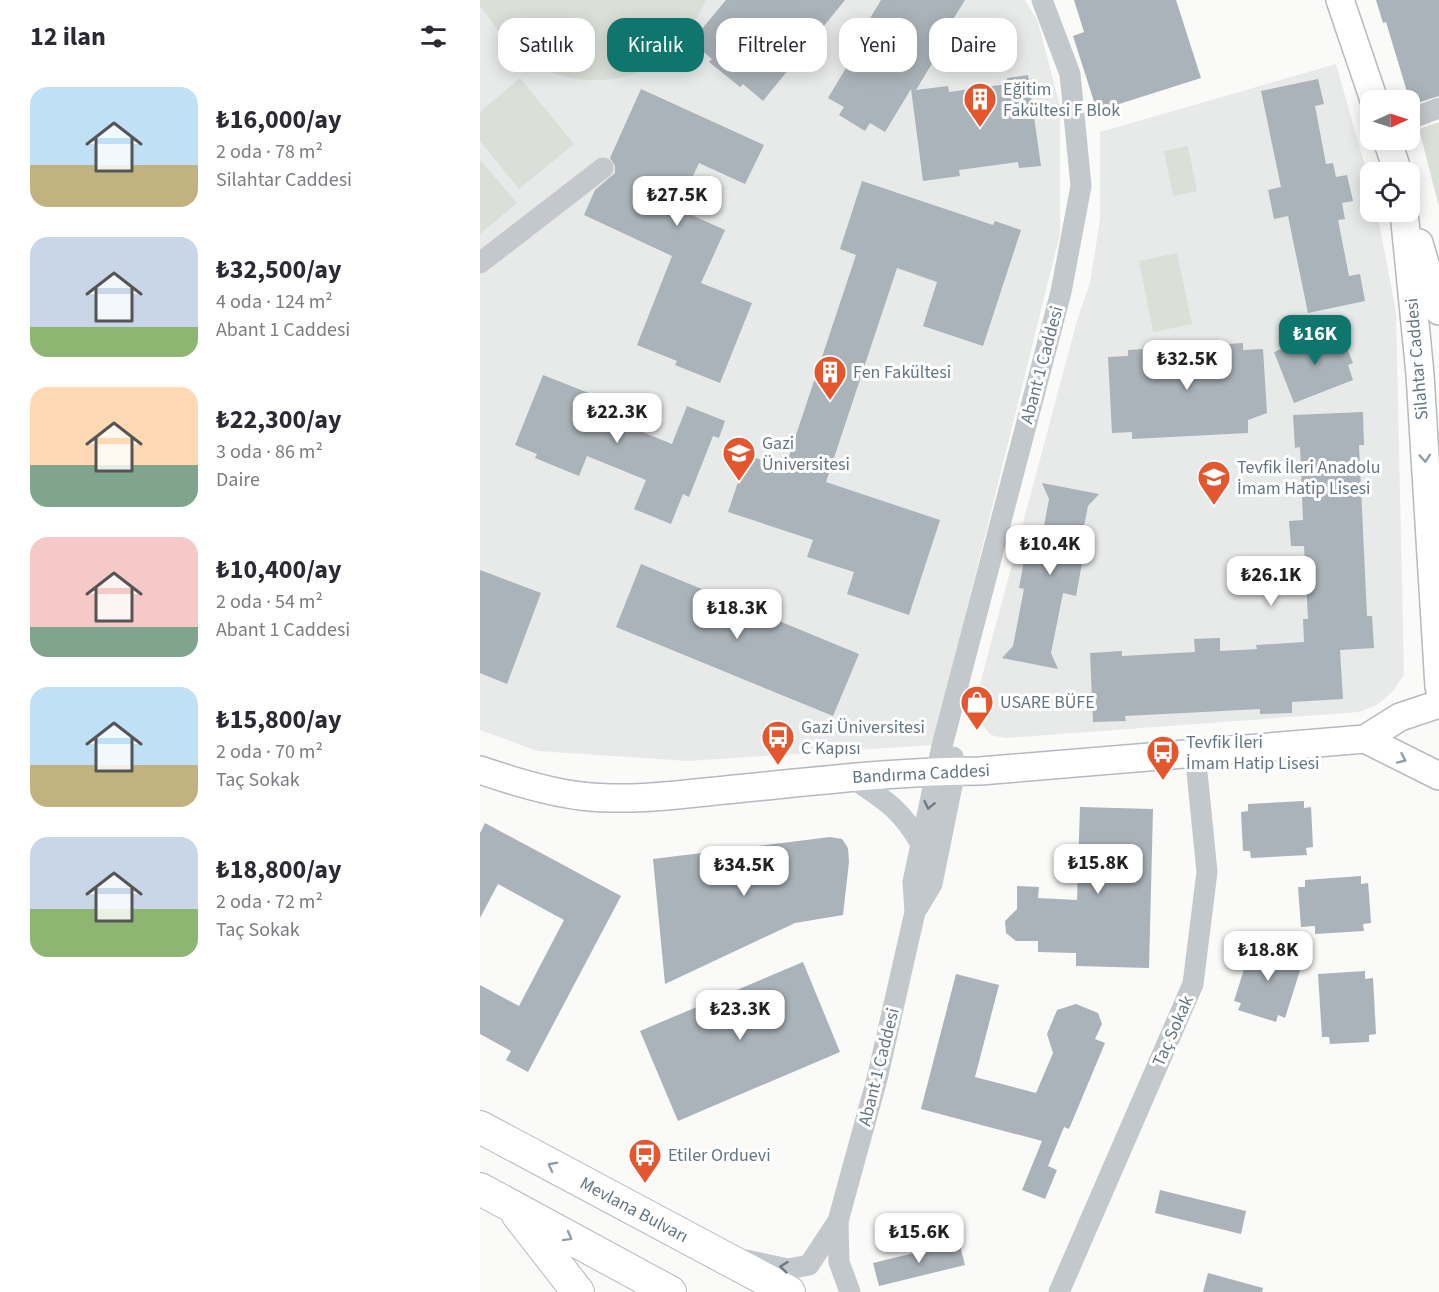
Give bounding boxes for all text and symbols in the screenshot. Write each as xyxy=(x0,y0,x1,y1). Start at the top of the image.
text: 12 ilan xyxy=(30,18,106,55)
chip: Satılık xyxy=(498,18,595,72)
chip: Kiralık xyxy=(607,18,704,72)
chip: Filtreler xyxy=(716,18,827,72)
chip: Yeni xyxy=(839,18,917,72)
chip: Daire xyxy=(929,18,1017,72)
icon: filters xyxy=(417,20,450,53)
place label: Eğitim Fakültesi F Blok xyxy=(1003,77,1120,123)
building icon: Eğitim Fakültesi F Blok xyxy=(962,81,998,128)
north arrow xyxy=(1360,90,1420,150)
map controls xyxy=(1360,90,1420,222)
text: ₺16,000/ay xyxy=(216,101,342,138)
icon: home xyxy=(78,111,150,183)
text: 2 oda · 78 m² xyxy=(216,138,323,166)
button: locate xyxy=(1360,162,1420,222)
text: Silahtar Caddesi xyxy=(216,166,352,194)
pin: ₺27.5K xyxy=(628,176,726,227)
text: ₺27.5K xyxy=(647,181,707,209)
text: ₺32,500/ay xyxy=(216,251,342,288)
icon: home xyxy=(78,261,150,333)
text: 4 oda · 124 m² xyxy=(216,288,333,316)
street label: Silahtar Caddesi xyxy=(1399,297,1435,421)
street label: Abant 1 Caddesi xyxy=(1014,303,1070,427)
pin: ₺16K xyxy=(1279,315,1351,366)
text: Abant 1 Caddesi xyxy=(216,316,350,344)
text: ₺16K xyxy=(1293,320,1337,348)
pin: ₺32.5K xyxy=(1138,340,1236,391)
text: ₺32.5K xyxy=(1157,345,1217,373)
building icon: Fen Fakültesi xyxy=(812,354,848,401)
place label: Fen Fakültesi xyxy=(853,360,951,385)
pin: ₺22.3K xyxy=(568,393,666,444)
text: ₺22.3K xyxy=(587,398,647,426)
text: ₺22,300/ay xyxy=(216,401,342,438)
icon: home xyxy=(78,411,150,483)
place label: Gazi Üniversitesi xyxy=(762,431,850,477)
school or university icon: Gazi Üniversitesi xyxy=(721,435,757,482)
text: 3 oda · 86 m² xyxy=(216,438,323,466)
one-way arrow xyxy=(1418,454,1431,463)
place label: Tevfik İleri Anadolu İmam Hatip Lisesi xyxy=(1237,455,1380,501)
school or university icon: Tevfik İleri Anadolu İmam Hatip Lisesi xyxy=(1196,459,1232,506)
text: Daire xyxy=(216,466,260,494)
pin: ₺10.4K xyxy=(1001,525,1099,576)
text: ₺10.4K xyxy=(1020,530,1080,558)
text: ₺10,400/ay xyxy=(216,551,342,588)
pin: ₺26.1K xyxy=(1222,556,1320,607)
icon: home xyxy=(78,561,150,633)
text: ₺26.1K xyxy=(1241,561,1301,589)
text: 2 oda · 54 m² xyxy=(216,588,323,616)
pin: ₺18.3K xyxy=(688,589,786,640)
text: ₺18.3K xyxy=(707,594,767,622)
text: Abant 1 Caddesi xyxy=(216,616,350,644)
shop icon: USARE BÜFE xyxy=(959,684,995,731)
place label: USARE BÜFE xyxy=(1000,690,1095,715)
text: ₺15,800/ay xyxy=(216,701,342,738)
icon: home xyxy=(78,711,150,783)
place label: Gazi Üniversitesi C Kapısı xyxy=(801,715,925,761)
bus stop icon: Gazi Üniversitesi C Kapısı xyxy=(760,719,796,766)
place label: Tevfik İleri İmam Hatip Lisesi xyxy=(1186,730,1320,776)
bus stop icon: Tevfik İleri İmam Hatip Lisesi xyxy=(1145,734,1181,781)
text: 2 oda · 70 m² xyxy=(216,738,323,766)
one-way arrow xyxy=(1395,751,1406,763)
street label: Bandırma Caddesi xyxy=(851,758,991,790)
text: Taç Sokak xyxy=(216,766,300,794)
one-way arrow xyxy=(923,799,936,809)
pin: ₺15.8K xyxy=(1049,844,1147,895)
pin: ₺34.5K xyxy=(695,846,793,897)
text: ₺15.8K xyxy=(1068,849,1128,877)
text: ₺18,800/ay xyxy=(216,851,342,888)
text: ₺34.5K xyxy=(714,851,774,879)
icon: home xyxy=(78,861,150,933)
text: 2 oda · 72 m² xyxy=(216,888,323,916)
text: Taç Sokak xyxy=(216,916,300,944)
pin: ₺18.8K xyxy=(1219,931,1317,982)
text: ₺18.8K xyxy=(1238,936,1298,964)
pin: ₺23.3K xyxy=(691,990,789,1041)
street label: Taç Sokak xyxy=(1146,991,1200,1070)
text: ₺23.3K xyxy=(710,995,770,1023)
street label: Abant 1 Caddesi xyxy=(852,1005,906,1129)
bus stop icon: Etiler Orduevi xyxy=(627,1137,663,1184)
place label: Etiler Orduevi xyxy=(668,1143,771,1168)
one-way arrow xyxy=(548,1162,558,1173)
street label: Mevlana Bulvarı xyxy=(575,1171,693,1249)
pin: ₺15.6K xyxy=(870,1213,968,1264)
text: ₺15.6K xyxy=(889,1218,949,1246)
one-way arrow xyxy=(562,1230,572,1241)
one-way arrow xyxy=(779,1261,788,1274)

